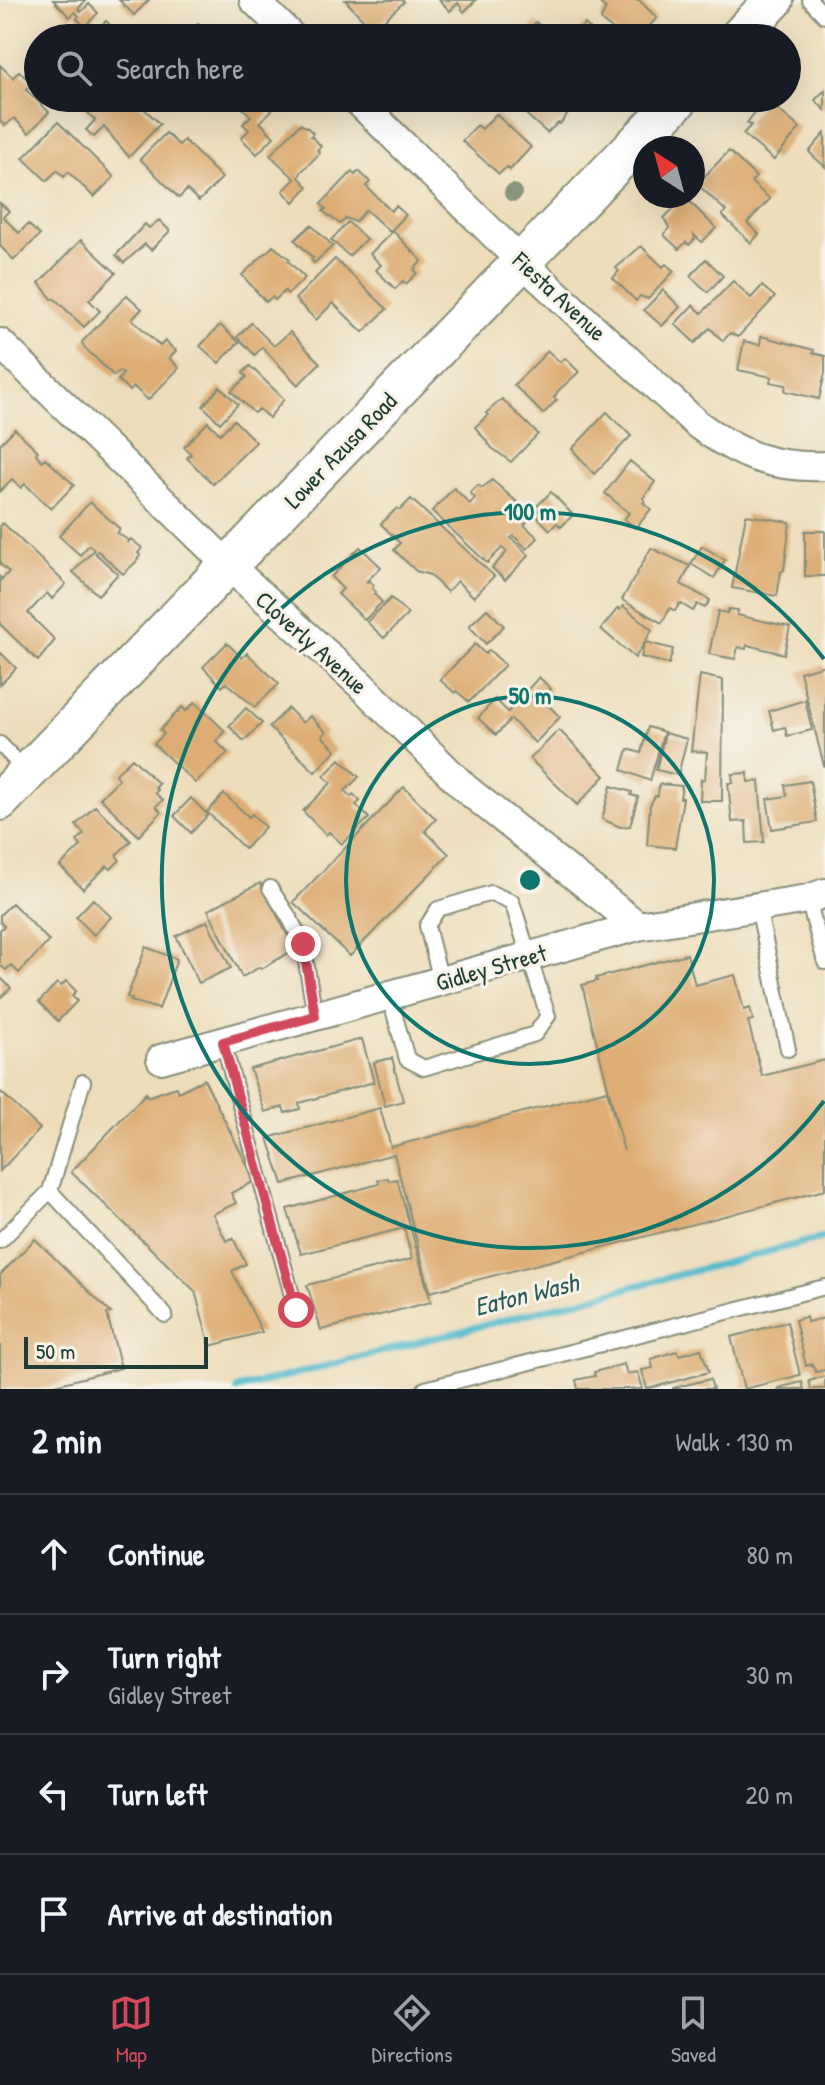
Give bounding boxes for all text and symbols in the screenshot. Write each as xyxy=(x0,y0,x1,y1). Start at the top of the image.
search box xyxy=(24,24,801,112)
icon: search xyxy=(52,46,96,90)
text: Search here xyxy=(116,48,244,88)
north arrow xyxy=(633,136,705,208)
street label: Fiesta Avenue xyxy=(505,244,614,348)
street label: Lower Azusa Road xyxy=(277,385,403,515)
text: 100 m xyxy=(504,495,556,527)
street label: Cloverly Avenue xyxy=(249,583,375,701)
text: 50 m xyxy=(509,679,551,711)
centre of rings xyxy=(516,866,544,894)
route end xyxy=(285,926,321,962)
street label: Gidley Street xyxy=(432,936,551,998)
water label: Eaton Wash xyxy=(470,1264,584,1324)
route start xyxy=(278,1292,314,1328)
scale bar xyxy=(24,1333,208,1369)
text: 50 m xyxy=(36,1336,75,1366)
text: 2 min xyxy=(32,1418,102,1464)
text: Walk · 130 m xyxy=(676,1424,793,1459)
icon: ahead xyxy=(32,1532,76,1576)
text: Continue xyxy=(108,1534,205,1574)
text: 80 m xyxy=(746,1537,793,1572)
text: Turn right xyxy=(108,1637,221,1677)
icon: right xyxy=(32,1652,76,1696)
text: 30 m xyxy=(746,1657,793,1692)
text: Gidley Street xyxy=(108,1677,231,1712)
icon: left xyxy=(32,1772,76,1816)
text: Turn left xyxy=(108,1774,207,1814)
text: 20 m xyxy=(746,1777,793,1812)
icon: arrive xyxy=(32,1892,76,1936)
text: Arrive at destination xyxy=(108,1894,333,1934)
tab: Map xyxy=(109,1991,153,2069)
tab: Directions xyxy=(372,1991,453,2069)
tab: Saved xyxy=(671,1991,716,2069)

